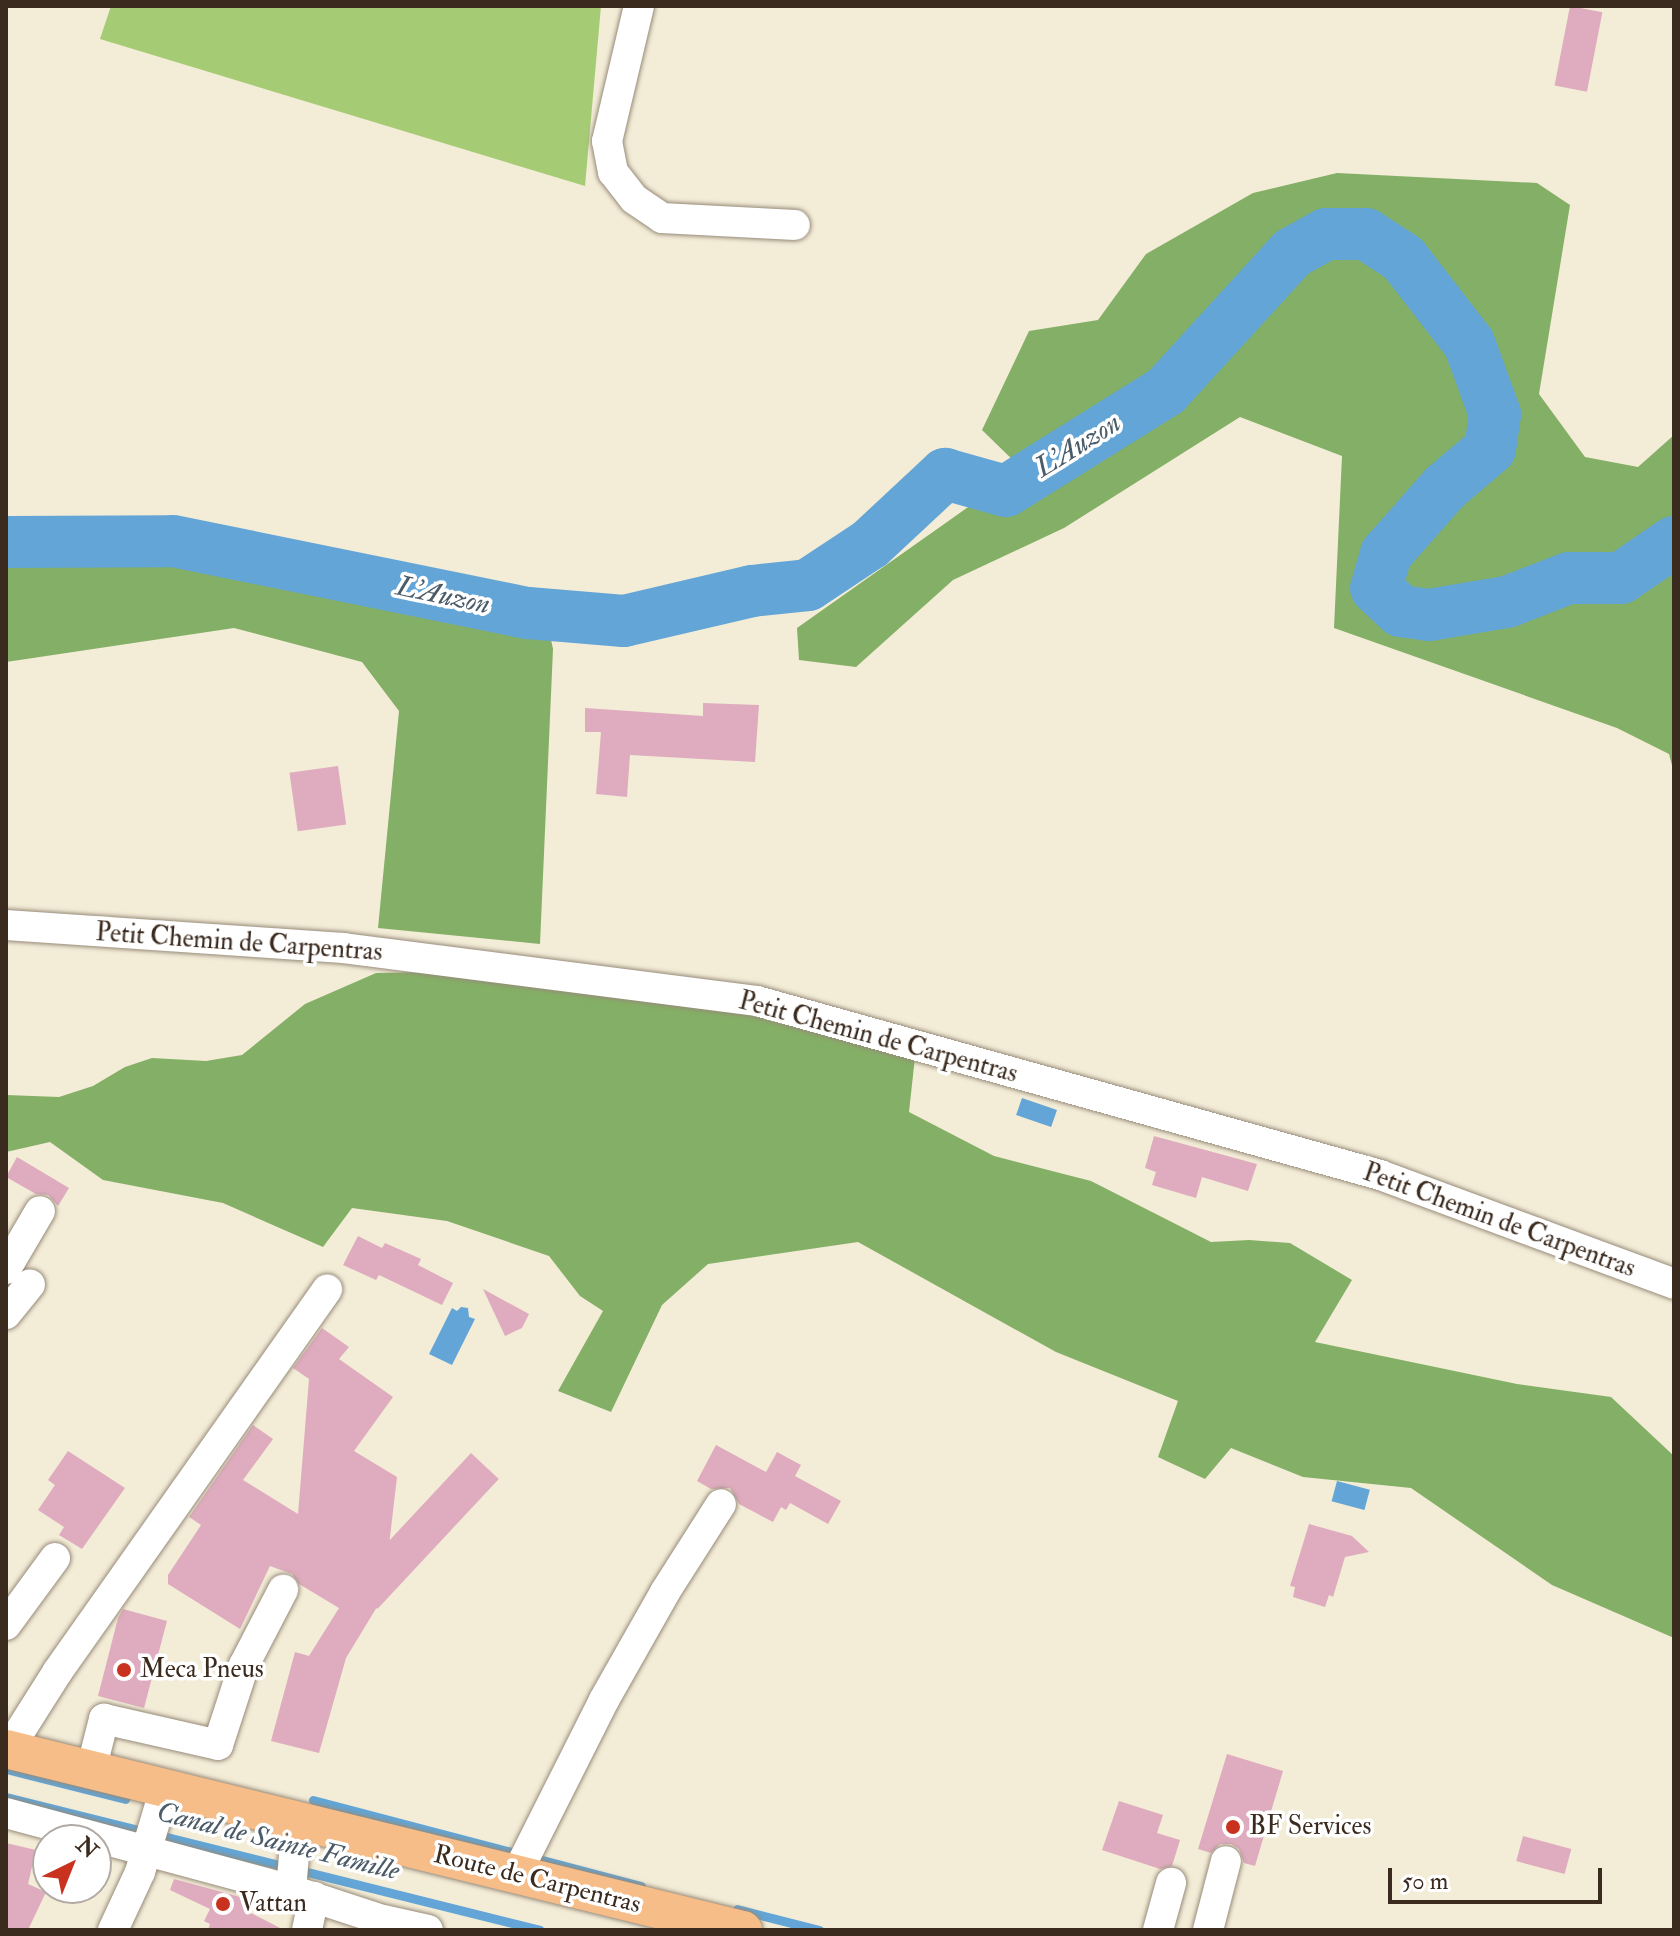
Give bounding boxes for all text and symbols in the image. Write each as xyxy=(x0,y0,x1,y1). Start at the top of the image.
water label: L'Auzon xyxy=(1029,407,1127,485)
water label: L'Auzon xyxy=(393,570,493,622)
street label: Petit Chemin de Carpentras xyxy=(95,917,383,969)
street label: Petit Chemin de Carpentras xyxy=(735,986,1021,1090)
street label: Petit Chemin de Carpentras xyxy=(1359,1157,1639,1285)
place label: Meca Pneus xyxy=(140,1654,264,1686)
marker: Meca Pneus xyxy=(115,1661,133,1679)
water label: Canal de Sainte Famille xyxy=(153,1796,403,1888)
place label: BF Services xyxy=(1249,1811,1371,1843)
marker: BF Services xyxy=(1224,1818,1242,1836)
north arrow xyxy=(32,1824,112,1904)
text: N xyxy=(70,1831,104,1865)
street label: Route de Carpentras xyxy=(430,1839,644,1921)
scale bar xyxy=(1392,1852,1606,1902)
text: 50 m xyxy=(1402,1866,1448,1897)
place label: Vattan xyxy=(239,1888,307,1920)
marker: Vattan xyxy=(214,1895,232,1913)

